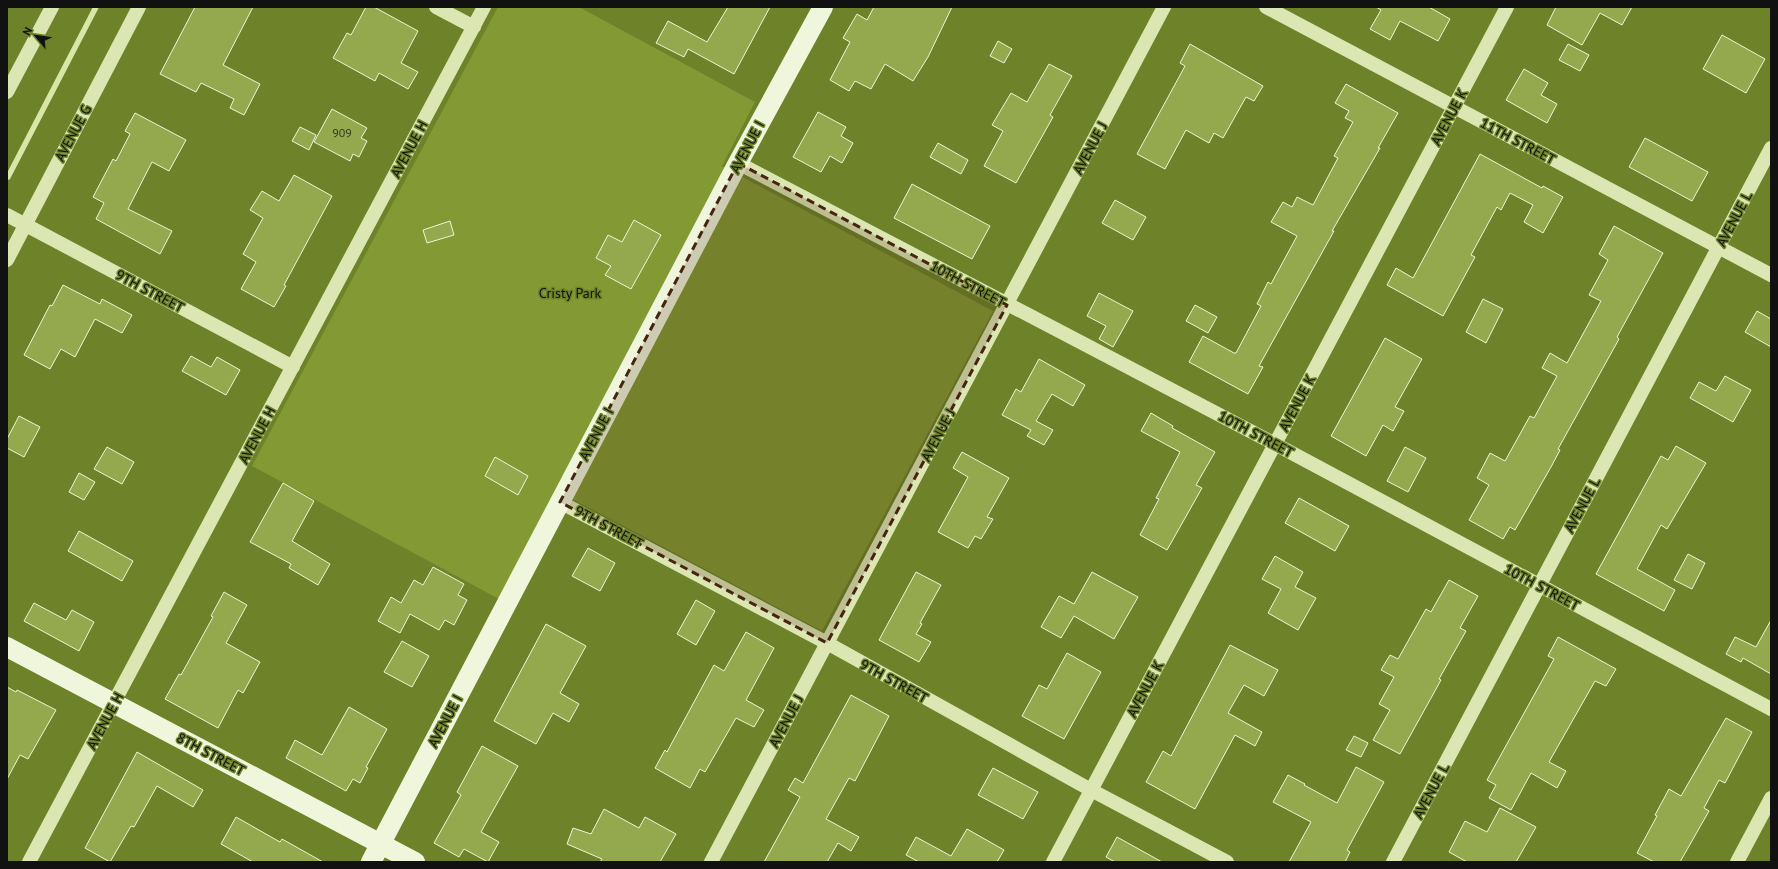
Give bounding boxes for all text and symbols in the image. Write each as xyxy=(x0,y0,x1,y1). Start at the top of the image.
north arrow xyxy=(16,16,56,56)
text: N xyxy=(19,25,35,38)
street label: AVENUE K xyxy=(1427,85,1472,148)
street label: AVENUE G xyxy=(51,102,95,164)
street label: 11TH STREET xyxy=(1477,114,1559,168)
street label: AVENUE H xyxy=(386,117,432,181)
street label: AVENUE I xyxy=(726,118,768,176)
street label: AVENUE J xyxy=(1069,119,1111,177)
house number: 909 xyxy=(332,125,352,140)
street label: AVENUE L xyxy=(1712,188,1756,250)
street label: 10TH STREET xyxy=(927,257,1009,311)
street label: 9TH STREET xyxy=(113,265,187,317)
park label: Cristy Park xyxy=(539,284,601,302)
street label: AVENUE K xyxy=(1275,371,1320,434)
street label: AVENUE H xyxy=(234,403,280,467)
street label: AVENUE I xyxy=(575,405,617,463)
street label: AVENUE J xyxy=(917,406,959,464)
street label: 10TH STREET xyxy=(1215,407,1297,461)
street label: AVENUE L xyxy=(1560,474,1604,536)
street label: 9TH STREET xyxy=(572,501,646,553)
street label: 10TH STREET xyxy=(1501,560,1583,614)
street label: 9TH STREET xyxy=(857,655,931,707)
street label: AVENUE K xyxy=(1123,657,1168,720)
street label: AVENUE H xyxy=(82,689,128,753)
street label: AVENUE I xyxy=(424,692,466,750)
street label: AVENUE J xyxy=(765,692,807,750)
street label: 8TH STREET xyxy=(174,728,248,780)
street label: AVENUE L xyxy=(1409,760,1453,822)

